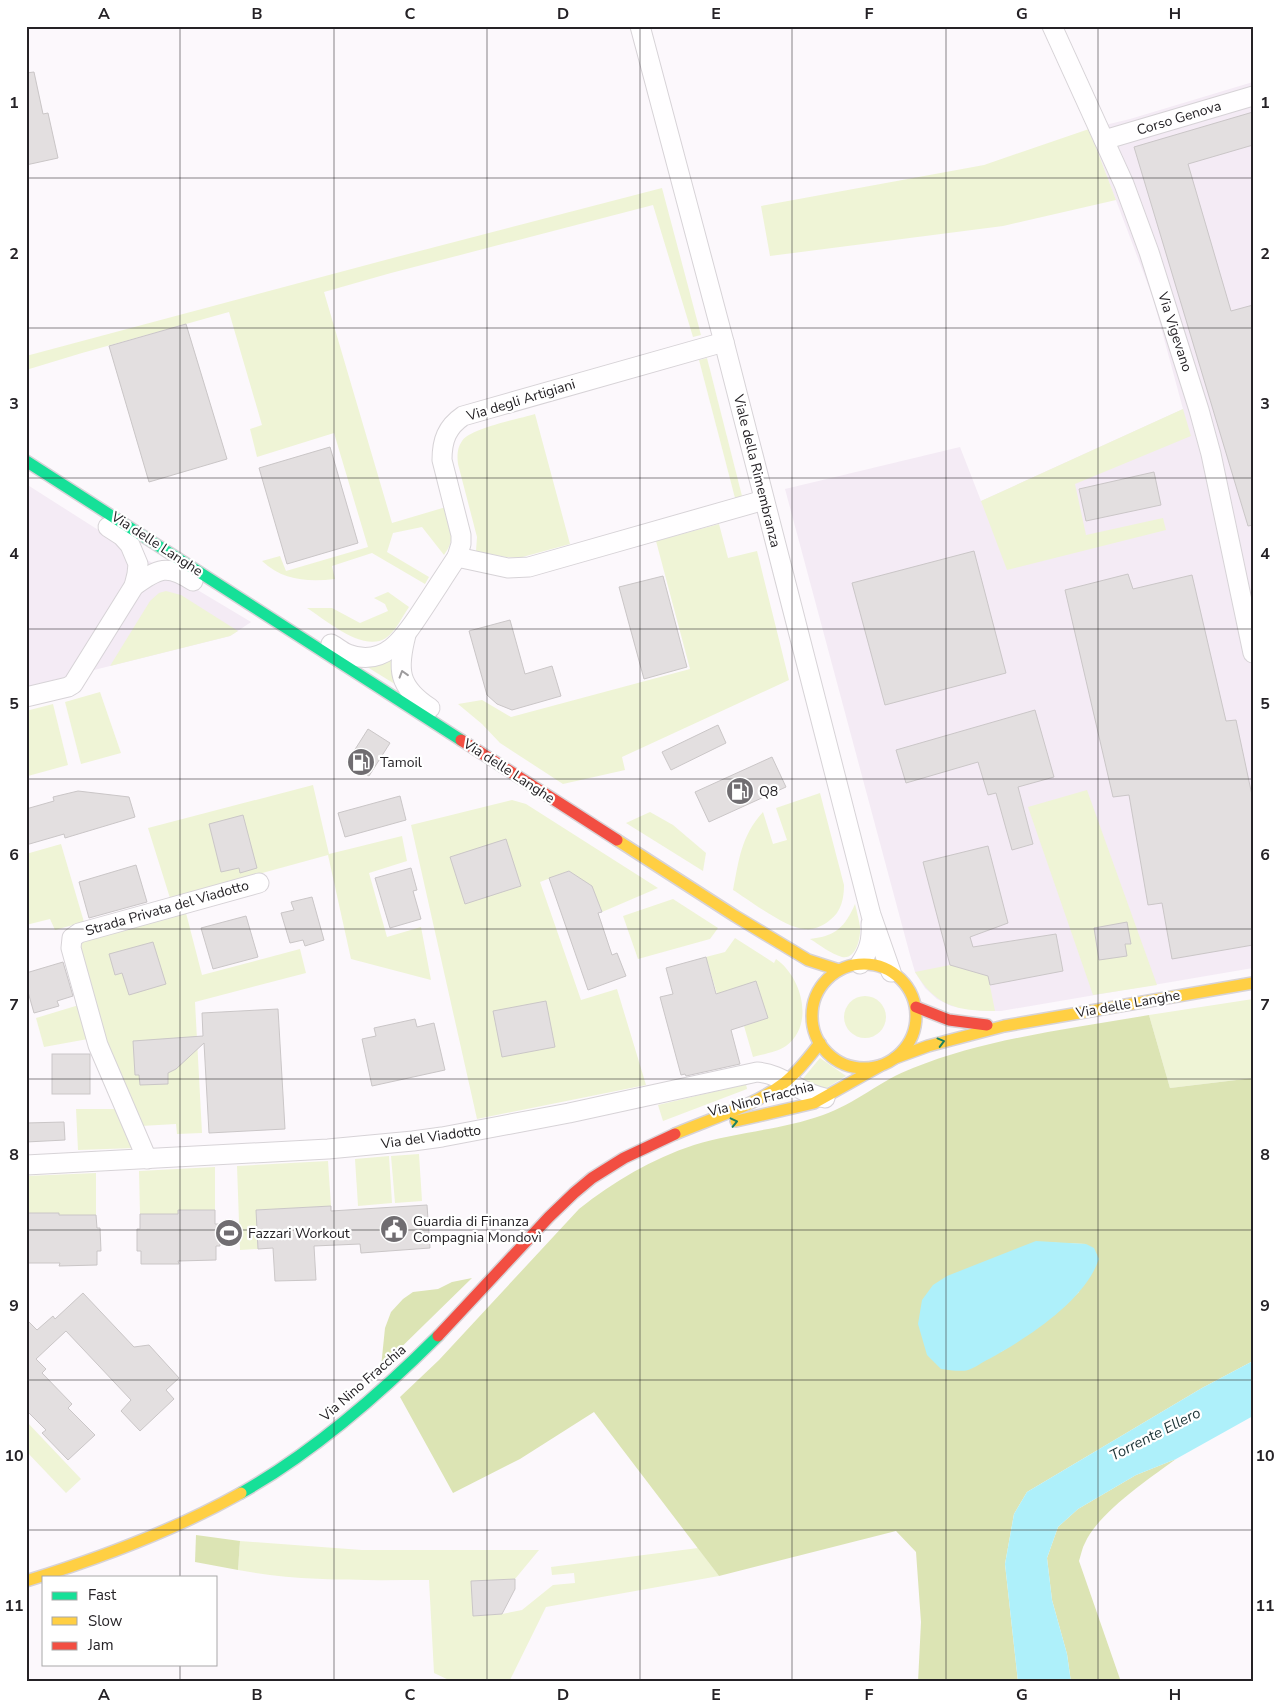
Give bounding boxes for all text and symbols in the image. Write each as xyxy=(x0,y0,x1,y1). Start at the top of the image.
text: A xyxy=(98,3,110,25)
text: B xyxy=(251,3,263,25)
text: C xyxy=(405,3,416,25)
text: D xyxy=(557,3,569,25)
text: E xyxy=(711,3,721,25)
text: F xyxy=(865,3,874,25)
text: G xyxy=(1016,3,1028,25)
text: H xyxy=(1169,3,1181,25)
text: 1 xyxy=(9,92,19,114)
text: 1 xyxy=(1260,92,1270,114)
street label: Corso Genova xyxy=(1134,96,1224,140)
text: 2 xyxy=(9,243,19,265)
text: 2 xyxy=(1260,243,1270,265)
street label: Via Vigevano xyxy=(1153,289,1197,374)
street label: Via degli Artigiani xyxy=(463,374,578,426)
street label: Viale della Rimembranza xyxy=(729,392,785,549)
text: 3 xyxy=(9,393,19,415)
text: 3 xyxy=(1260,393,1270,415)
street label: Via delle Langhe xyxy=(107,507,206,581)
text: 4 xyxy=(9,543,19,565)
text: 4 xyxy=(1260,543,1270,565)
one-way arrow xyxy=(398,670,408,679)
text: 5 xyxy=(9,693,19,715)
text: 5 xyxy=(1260,693,1270,715)
street label: Via delle Langhe xyxy=(459,734,558,808)
fuel station icon: Tamoil xyxy=(346,747,376,777)
place label: Tamoil xyxy=(380,753,423,772)
fuel station icon: Q8 xyxy=(725,776,755,806)
place label: Q8 xyxy=(759,782,778,801)
text: 6 xyxy=(9,844,19,866)
text: 6 xyxy=(1260,844,1270,866)
street label: Strada Privata del Viadotto xyxy=(83,875,251,940)
street label: Via delle Langhe xyxy=(1073,985,1182,1023)
text: 7 xyxy=(9,994,19,1016)
text: 7 xyxy=(1260,994,1270,1016)
one-way arrow xyxy=(937,1037,945,1048)
street label: Via Nino Fracchia xyxy=(705,1077,816,1122)
one-way arrow xyxy=(729,1117,738,1128)
street label: Via del Viadotto xyxy=(379,1121,482,1154)
text: 8 xyxy=(9,1144,19,1166)
text: 8 xyxy=(1260,1144,1270,1166)
place label: Guardia di Finanza Compagnia Mondovì xyxy=(413,1212,542,1247)
public building icon: Guardia di Finanza Compagnia Mondovì xyxy=(379,1214,409,1244)
sports icon: Fazzari Workout xyxy=(214,1218,244,1248)
place label: Fazzari Workout xyxy=(248,1224,350,1243)
text: 9 xyxy=(9,1295,19,1317)
text: 9 xyxy=(1260,1295,1270,1317)
street label: Via Nino Fracchia xyxy=(315,1340,410,1426)
water label: Torrente Ellero xyxy=(1106,1402,1204,1466)
text: 10 xyxy=(4,1445,24,1467)
text: 10 xyxy=(1255,1445,1275,1467)
legend xyxy=(42,1576,218,1666)
text: Fast xyxy=(88,1585,117,1605)
text: 11 xyxy=(4,1595,24,1617)
text: 11 xyxy=(1255,1595,1275,1617)
text: Slow xyxy=(88,1611,123,1631)
text: Jam xyxy=(87,1635,114,1655)
text: A xyxy=(98,1684,110,1706)
text: B xyxy=(251,1684,263,1706)
text: C xyxy=(405,1684,416,1706)
text: D xyxy=(557,1684,569,1706)
text: E xyxy=(711,1684,721,1706)
text: F xyxy=(865,1684,874,1706)
text: G xyxy=(1016,1684,1028,1706)
text: H xyxy=(1169,1684,1181,1706)

